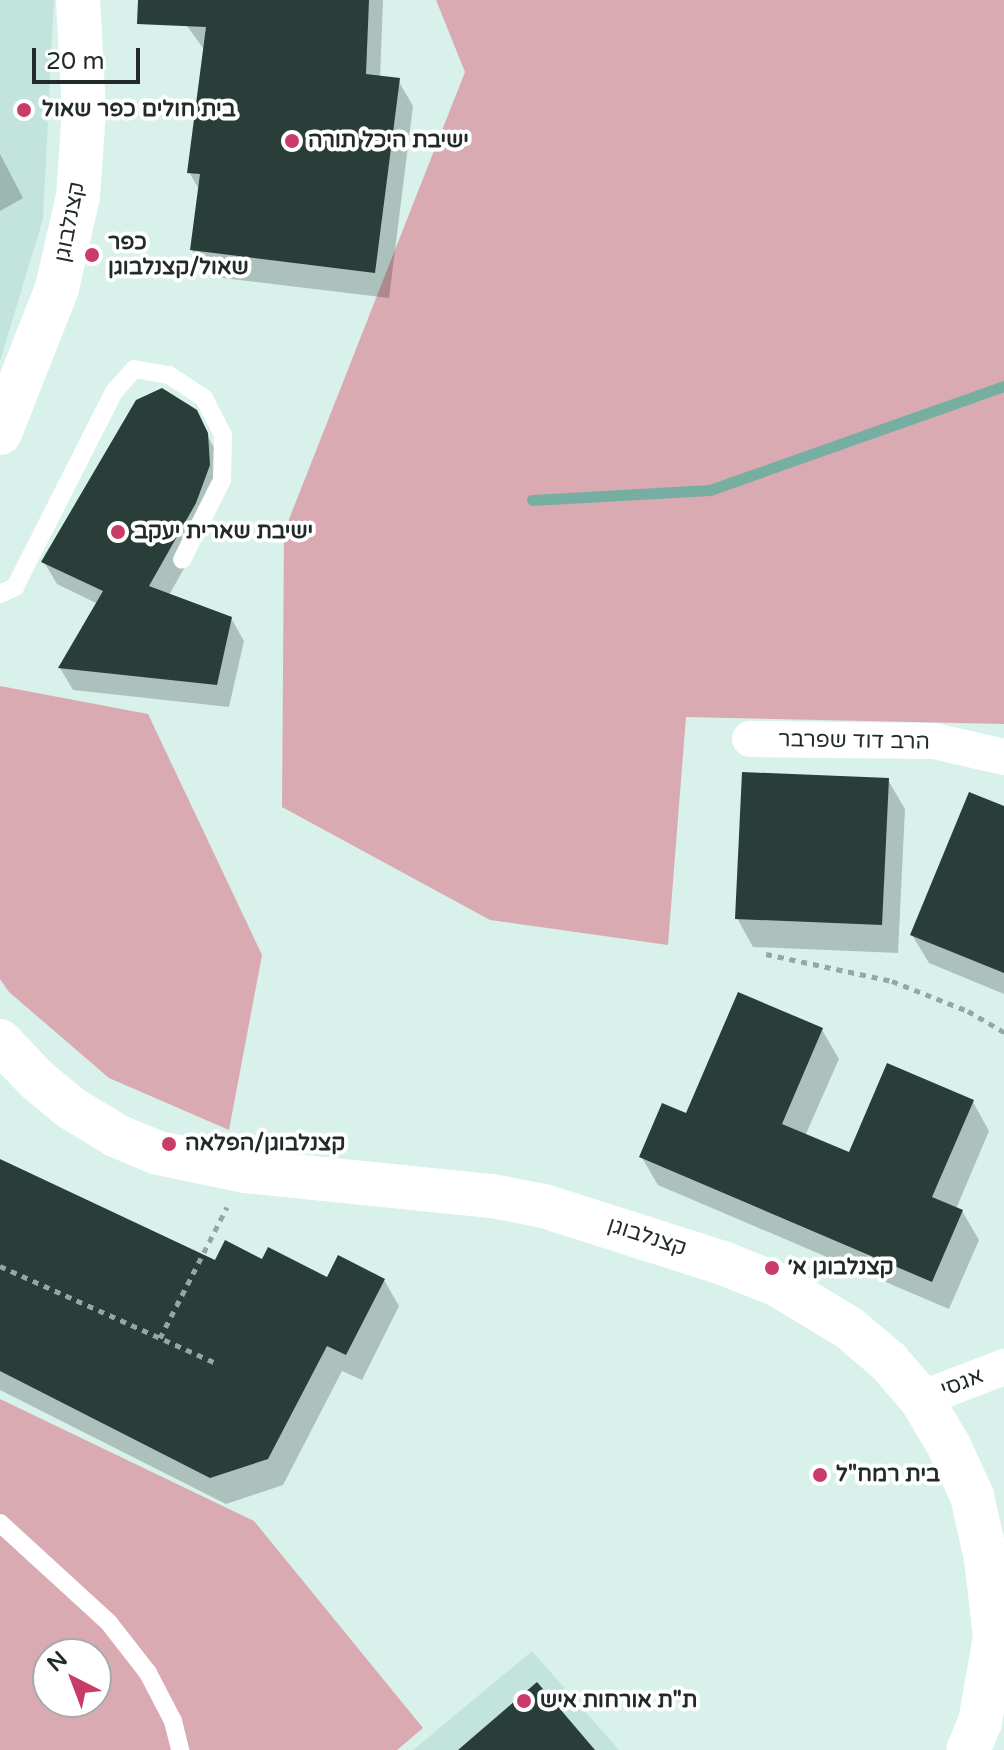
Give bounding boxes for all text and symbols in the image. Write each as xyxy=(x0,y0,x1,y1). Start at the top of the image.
scale bar xyxy=(36,32,144,82)
text: 20 m xyxy=(46,47,104,76)
place label: בית חולים כפר שאול xyxy=(42,97,236,123)
marker: בית חולים כפר שאול xyxy=(13,99,35,121)
place label: ישיבת היכל תורה xyxy=(308,128,469,154)
marker: ישיבת היכל תורה xyxy=(283,132,301,150)
street label: קצנלבוגן xyxy=(49,179,91,265)
place label: כפר שאול/קצנלבוגן xyxy=(108,229,249,280)
marker: כפר שאול/קצנלבוגן xyxy=(83,246,101,264)
place label: ישיבת שארית יעקב xyxy=(134,519,313,545)
marker: ישיבת שארית יעקב xyxy=(109,523,127,541)
street label: הרב דוד שפרבר xyxy=(778,726,930,756)
place label: קצנלבוגן/הפלאה xyxy=(185,1131,345,1157)
marker: קצנלבוגן/הפלאה xyxy=(160,1135,178,1153)
street label: קצנלבוגן xyxy=(604,1212,690,1262)
place label: קצנלבוגן א׳ xyxy=(788,1255,894,1281)
marker: קצנלבוגן א׳ xyxy=(763,1259,781,1277)
street label: אגסי xyxy=(937,1363,987,1403)
place label: בית רמח"ל xyxy=(836,1462,940,1488)
marker: בית רמח"ל xyxy=(811,1466,829,1484)
north arrow xyxy=(32,1638,112,1718)
text: N xyxy=(42,1646,73,1677)
place label: ת"ת אורחות איש xyxy=(540,1688,697,1714)
marker: ת"ת אורחות איש xyxy=(515,1692,533,1710)

